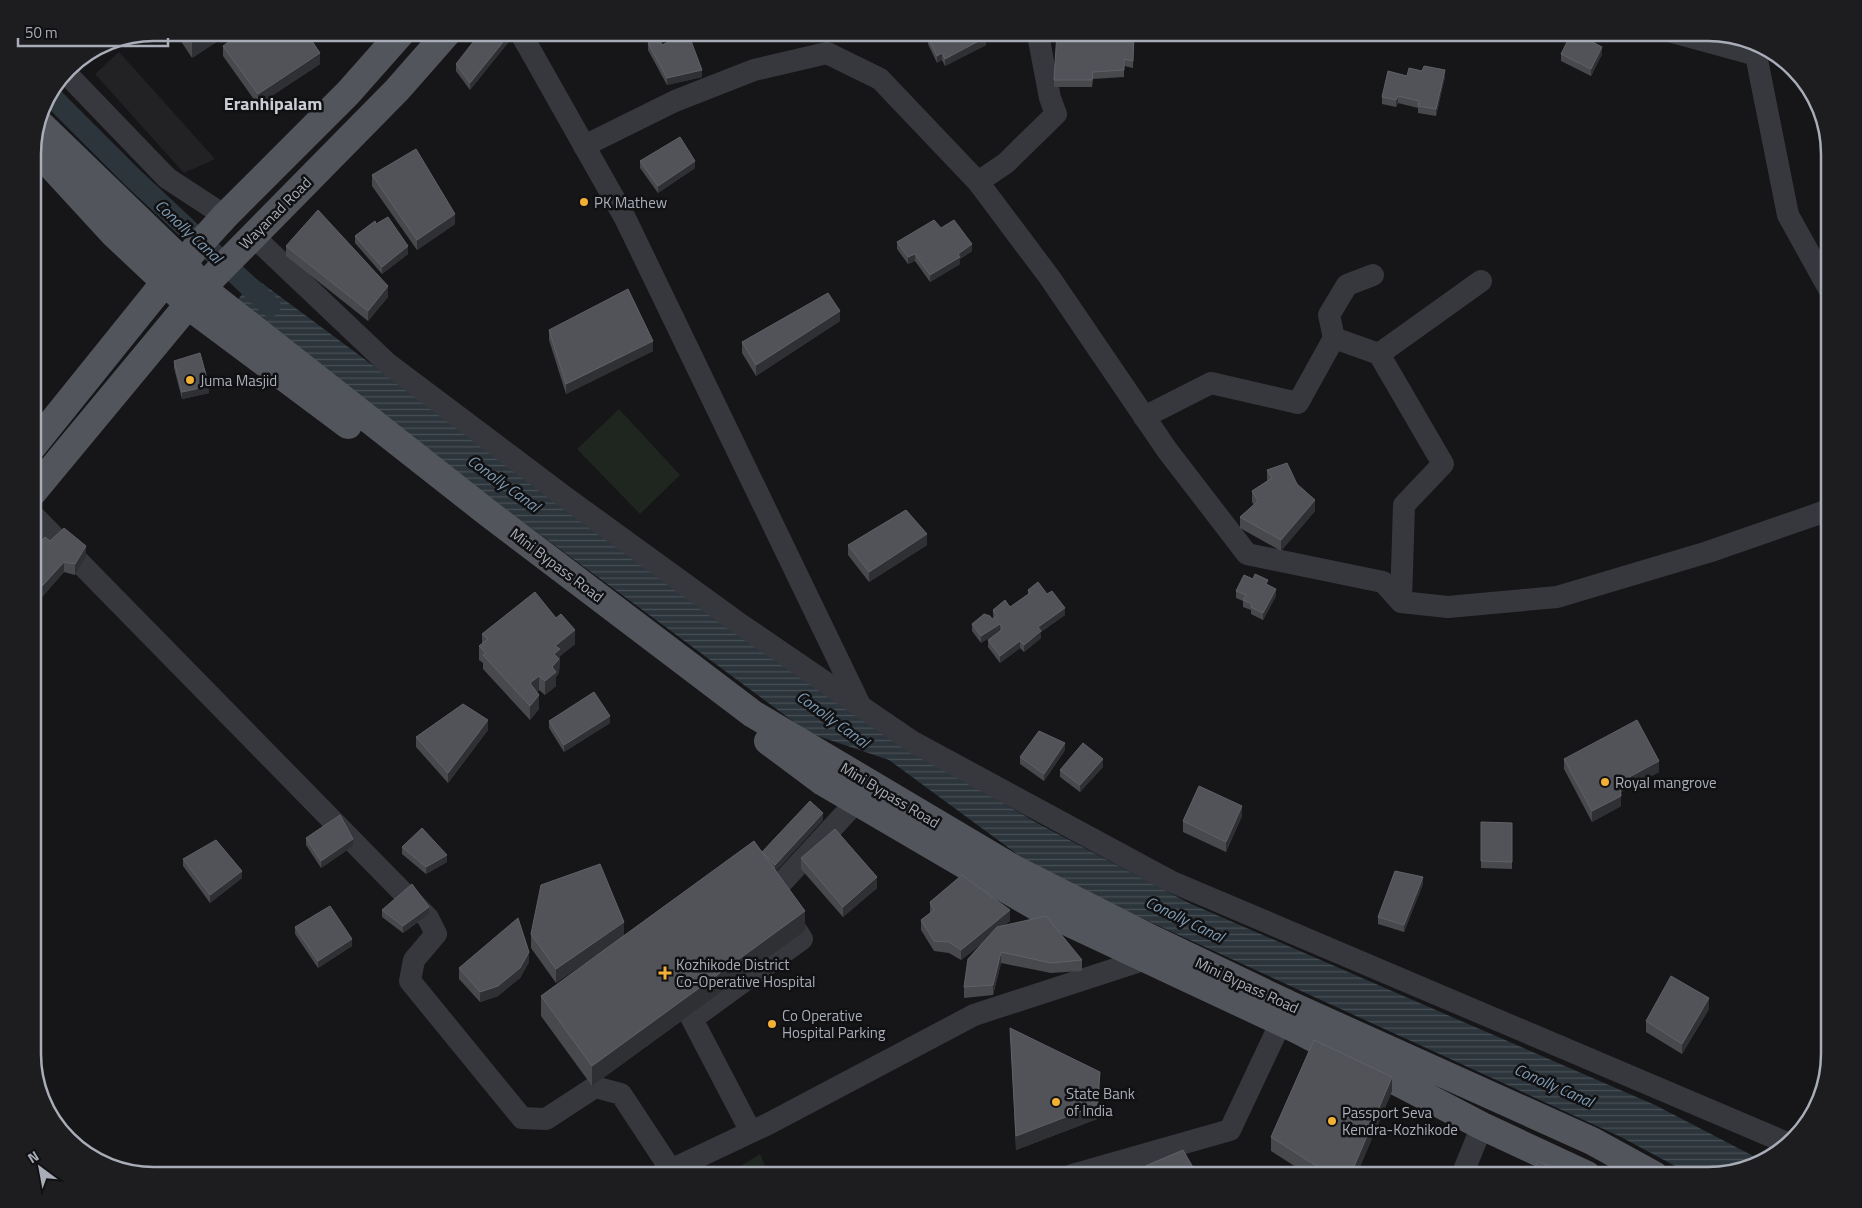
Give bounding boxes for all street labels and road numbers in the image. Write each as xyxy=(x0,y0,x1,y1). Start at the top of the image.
street label: Wayanad Road xyxy=(233,171,317,255)
street label: Mini Bypass Road xyxy=(505,522,609,608)
street label: Mini Bypass Road xyxy=(836,756,944,834)
street label: Mini Bypass Road xyxy=(1191,951,1303,1019)

